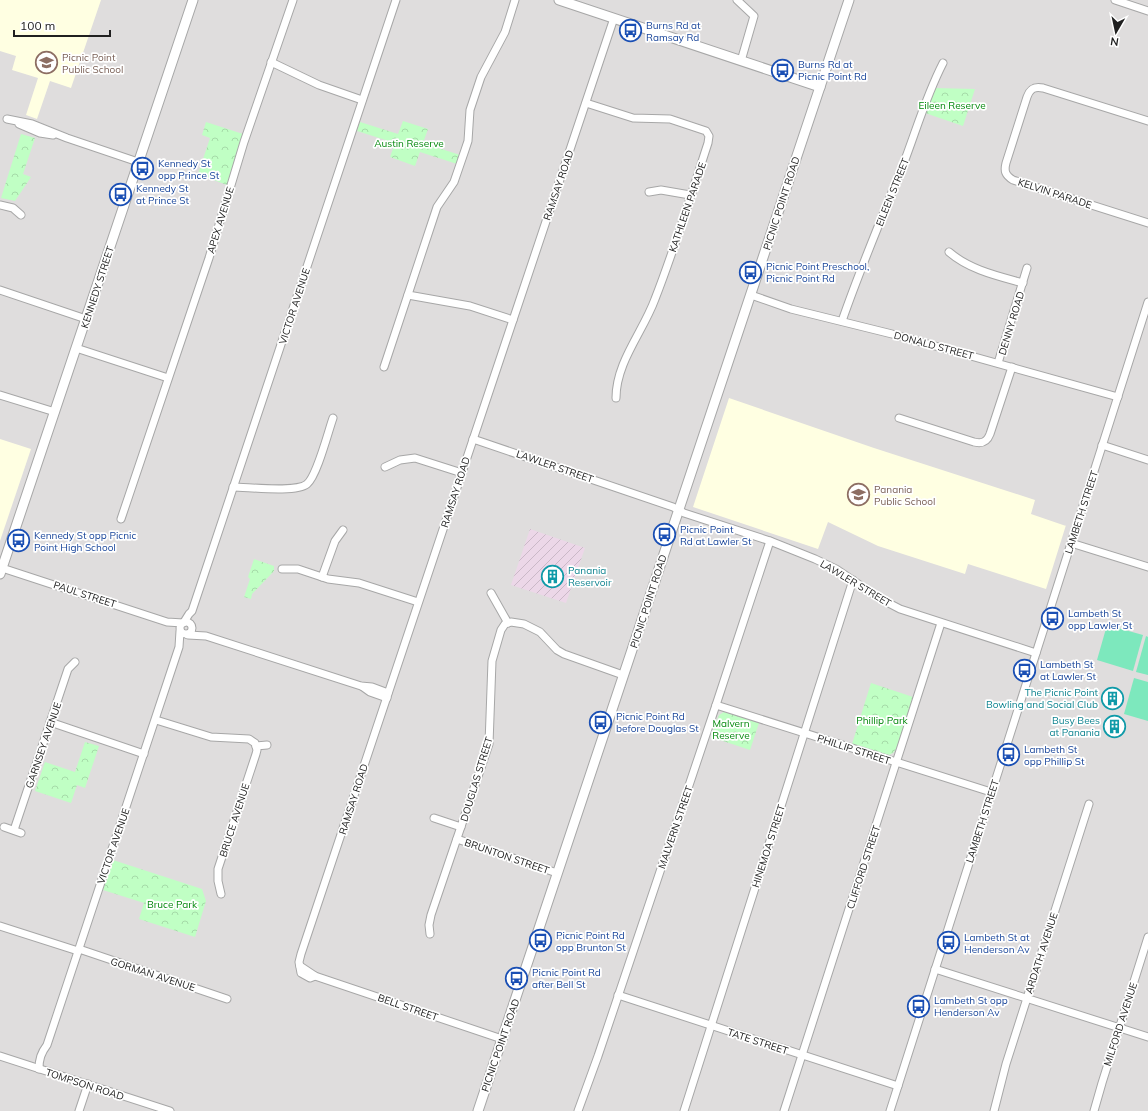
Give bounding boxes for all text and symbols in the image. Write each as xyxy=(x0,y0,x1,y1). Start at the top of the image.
scale bar xyxy=(14,12,110,38)
north arrow xyxy=(1096,12,1136,52)
text: 100 m xyxy=(20,18,55,33)
bus stop icon: Burns Rd at Ramsay Rd xyxy=(618,18,644,44)
place label: Burns Rd at Ramsay Rd xyxy=(646,19,701,44)
text: N xyxy=(1109,34,1120,49)
school or university icon: Picnic Point Public School xyxy=(34,50,60,76)
place label: Picnic Point Public School xyxy=(62,51,123,76)
bus stop icon: Burns Rd at Picnic Point Rd xyxy=(770,57,796,83)
place label: Burns Rd at Picnic Point Rd xyxy=(798,58,867,83)
park label: Eileen Reserve xyxy=(918,99,986,112)
park label: Austin Reserve xyxy=(374,137,444,150)
street label: RAMSAY ROAD xyxy=(540,148,577,222)
street label: PICNIC POINT ROAD xyxy=(760,155,803,252)
bus stop icon: Kennedy St opp Prince St xyxy=(129,156,155,182)
street label: EILEEN STREET xyxy=(873,156,912,228)
place label: Kennedy St opp Prince St xyxy=(158,157,220,182)
street label: KATHLEEN PARADE xyxy=(666,160,709,254)
street label: KELVIN PARADE xyxy=(1016,175,1094,212)
bus stop icon: Kennedy St at Prince St xyxy=(108,181,134,207)
place label: Kennedy St at Prince St xyxy=(136,182,190,207)
street label: APEX AVENUE xyxy=(204,185,237,255)
street label: KENNEDY STREET xyxy=(78,245,117,330)
bus stop icon: Picnic Point Preschool, Picnic Point Rd xyxy=(738,259,764,285)
place label: Picnic Point Preschool, Picnic Point Rd xyxy=(766,260,869,285)
street label: VICTOR AVENUE xyxy=(276,266,313,346)
street label: DENNY ROAD xyxy=(996,290,1027,357)
street label: DONALD STREET xyxy=(892,329,975,362)
street label: LAWLER STREET xyxy=(515,447,595,486)
street label: RAMSAY ROAD xyxy=(438,455,473,529)
street label: LAMBETH STREET xyxy=(1062,469,1101,555)
school or university icon: Panania Public School xyxy=(846,482,872,508)
place label: Panania Public School xyxy=(874,483,935,508)
bus stop icon: Picnic Point Rd at Lawler St xyxy=(651,522,677,548)
place label: Picnic Point Rd at Lawler St xyxy=(680,523,752,548)
bus stop icon: Kennedy St opp Picnic Point High School xyxy=(5,528,31,554)
place label: Kennedy St opp Picnic Point High School xyxy=(34,529,136,554)
street label: PICNIC POINT ROAD xyxy=(627,553,670,650)
street label: LAWLER STREET xyxy=(818,557,894,610)
building icon: Panania Reservoir xyxy=(539,563,565,589)
place label: Panania Reservoir xyxy=(568,564,612,589)
street label: PAUL STREET xyxy=(52,578,118,611)
bus stop icon: Lambeth St opp Lawler St xyxy=(1040,606,1066,632)
place label: Lambeth St opp Lawler St xyxy=(1068,607,1133,632)
bus stop icon: Lambeth St at Lawler St xyxy=(1011,657,1037,683)
place label: Lambeth St at Lawler St xyxy=(1040,658,1096,683)
building icon: The Picnic Point Bowling and Social Club xyxy=(1100,685,1126,711)
place label: The Picnic Point Bowling and Social Club xyxy=(986,686,1098,711)
street label: GARNSEY AVENUE xyxy=(23,700,64,790)
bus stop icon: Picnic Point Rd before Douglas St xyxy=(588,709,614,735)
place label: Picnic Point Rd before Douglas St xyxy=(616,710,699,735)
building icon: Busy Bees at Panania xyxy=(1102,713,1128,739)
park label: Phillip Park xyxy=(856,714,909,727)
place label: Busy Bees at Panania xyxy=(1050,714,1100,739)
park label: Malvern Reserve xyxy=(712,717,750,742)
street label: PHILLIP STREET xyxy=(816,732,892,767)
street label: DOUGLAS STREET xyxy=(457,735,496,823)
bus stop icon: Lambeth St opp Phillip St xyxy=(996,742,1022,768)
place label: Lambeth St opp Phillip St xyxy=(1024,743,1085,768)
street label: RAMSAY ROAD xyxy=(336,762,371,836)
street label: LAMBETH STREET xyxy=(963,778,1002,864)
street label: BRUCE AVENUE xyxy=(216,782,253,859)
street label: MALVERN STREET xyxy=(655,784,696,870)
street label: HINEMOA STREET xyxy=(749,803,788,889)
street label: VICTOR AVENUE xyxy=(94,806,133,886)
street label: CLIFFORD STREET xyxy=(844,824,883,911)
street label: BRUNTON STREET xyxy=(463,836,551,877)
park label: Bruce Park xyxy=(147,898,198,911)
street label: ARDATH AVENUE xyxy=(1022,911,1061,996)
bus stop icon: Picnic Point Rd opp Brunton St xyxy=(528,928,554,954)
place label: Picnic Point Rd opp Brunton St xyxy=(556,929,626,954)
bus stop icon: Lambeth St at Henderson Av xyxy=(936,930,962,956)
place label: Lambeth St at Henderson Av xyxy=(964,931,1030,956)
street label: GORMAN AVENUE xyxy=(109,955,197,994)
bus stop icon: Picnic Point Rd after Bell St xyxy=(503,965,529,991)
place label: Picnic Point Rd after Bell St xyxy=(532,966,601,991)
street label: MILFORD AVENUE xyxy=(1101,981,1140,1068)
street label: BELL STREET xyxy=(376,991,440,1024)
bus stop icon: Lambeth St opp Henderson Av xyxy=(905,993,931,1019)
place label: Lambeth St opp Henderson Av xyxy=(934,994,1008,1019)
street label: PICNIC POINT ROAD xyxy=(478,997,523,1093)
street label: TATE STREET xyxy=(726,1026,790,1057)
street label: TOMPSON ROAD xyxy=(44,1066,126,1103)

